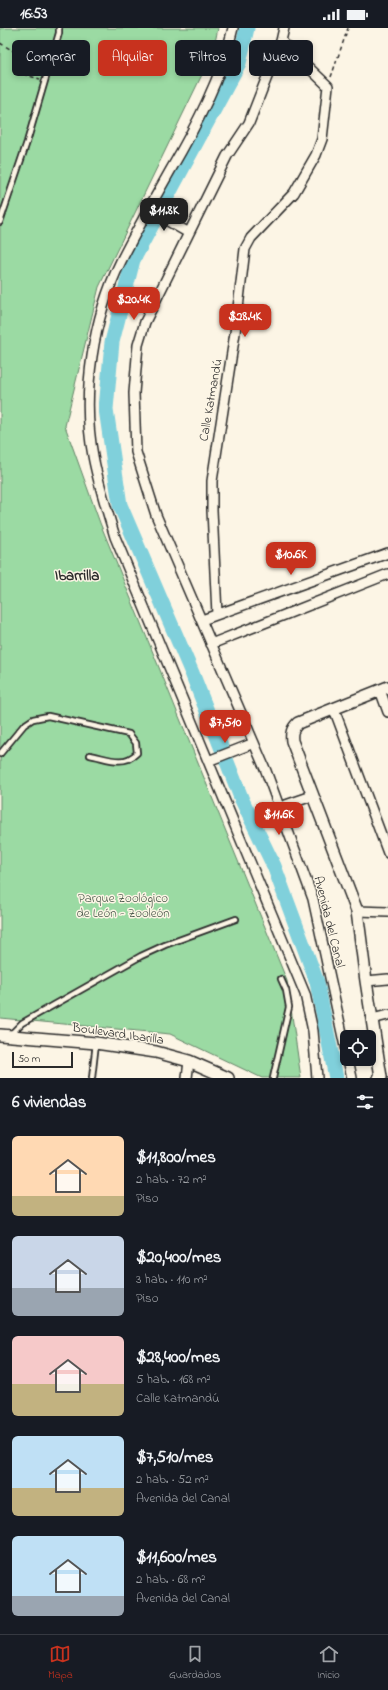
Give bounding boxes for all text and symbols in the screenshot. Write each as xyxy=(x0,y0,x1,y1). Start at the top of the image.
text: 16:53 xyxy=(20,3,47,25)
chip: Comprar xyxy=(12,40,90,76)
chip: Alquilar xyxy=(98,40,167,76)
chip: Filtros xyxy=(175,40,241,76)
chip: Nuevo xyxy=(249,40,313,76)
pin: $11.8K xyxy=(131,198,197,232)
text: $11.8K xyxy=(149,201,179,220)
pin: $20.4K xyxy=(101,287,167,321)
text: $20.4K xyxy=(117,290,151,309)
pin: $28.4K xyxy=(212,304,278,338)
text: $28.4K xyxy=(228,307,262,326)
street label: Calle Katmandú xyxy=(194,357,228,443)
pin: $10.6K xyxy=(258,542,324,576)
text: $10.6K xyxy=(275,545,307,564)
district label: Ibarrilla xyxy=(55,565,99,587)
pin: $7,510 xyxy=(192,710,258,744)
text: $7,510 xyxy=(209,713,241,732)
pin: $11.6K xyxy=(246,802,312,836)
text: $11.6K xyxy=(264,805,294,824)
street label: Avenida del Canal xyxy=(308,874,350,970)
park label: Parque Zoológico de León - Zooleón xyxy=(76,889,170,923)
street label: Boulevard Ibarilla xyxy=(70,1018,165,1050)
map controls xyxy=(340,1030,376,1066)
button: locate xyxy=(340,1030,376,1066)
scale bar xyxy=(12,1050,73,1069)
text: 50 m xyxy=(18,1051,40,1067)
text: 6 viviendas xyxy=(12,1090,86,1115)
icon: filters xyxy=(354,1091,376,1113)
text: $11,800/mes xyxy=(136,1145,216,1170)
icon: home xyxy=(44,1152,92,1200)
text: 2 hab. · 72 m² xyxy=(136,1170,207,1189)
text: Piso xyxy=(136,1189,158,1208)
text: $20,400/mes xyxy=(136,1245,221,1270)
icon: home xyxy=(44,1252,92,1300)
text: 3 hab. · 110 m² xyxy=(136,1270,208,1289)
text: Piso xyxy=(136,1289,158,1308)
text: $28,400/mes xyxy=(136,1345,220,1370)
icon: home xyxy=(44,1352,92,1400)
text: 5 hab. · 168 m² xyxy=(136,1370,211,1389)
text: Calle Katmandú xyxy=(136,1389,220,1408)
text: $7,510/mes xyxy=(136,1445,213,1470)
icon: home xyxy=(44,1452,92,1500)
text: 2 hab. · 52 m² xyxy=(136,1470,209,1489)
text: Avenida del Canal xyxy=(136,1489,230,1508)
text: $11,600/mes xyxy=(136,1545,217,1570)
icon: home xyxy=(44,1552,92,1600)
text: 2 hab. · 68 m² xyxy=(136,1570,206,1589)
text: Avenida del Canal xyxy=(136,1589,230,1608)
tab: Mapa xyxy=(48,1643,73,1683)
tab: Guardados xyxy=(169,1643,221,1683)
tab: Inicio xyxy=(317,1643,340,1683)

